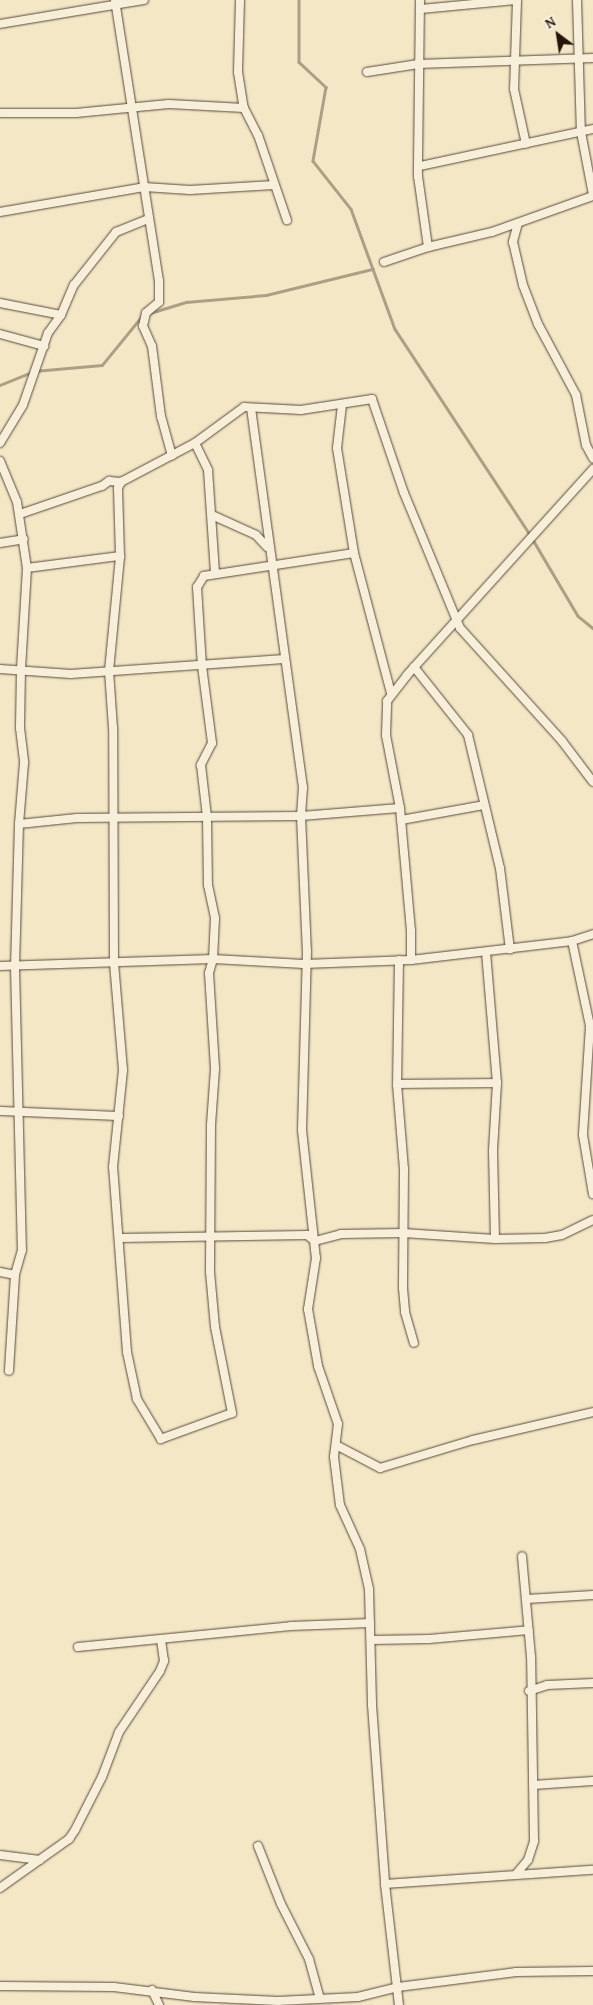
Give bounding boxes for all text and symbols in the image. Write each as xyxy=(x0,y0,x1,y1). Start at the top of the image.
north arrow xyxy=(533,10,583,60)
text: N xyxy=(541,11,559,33)

